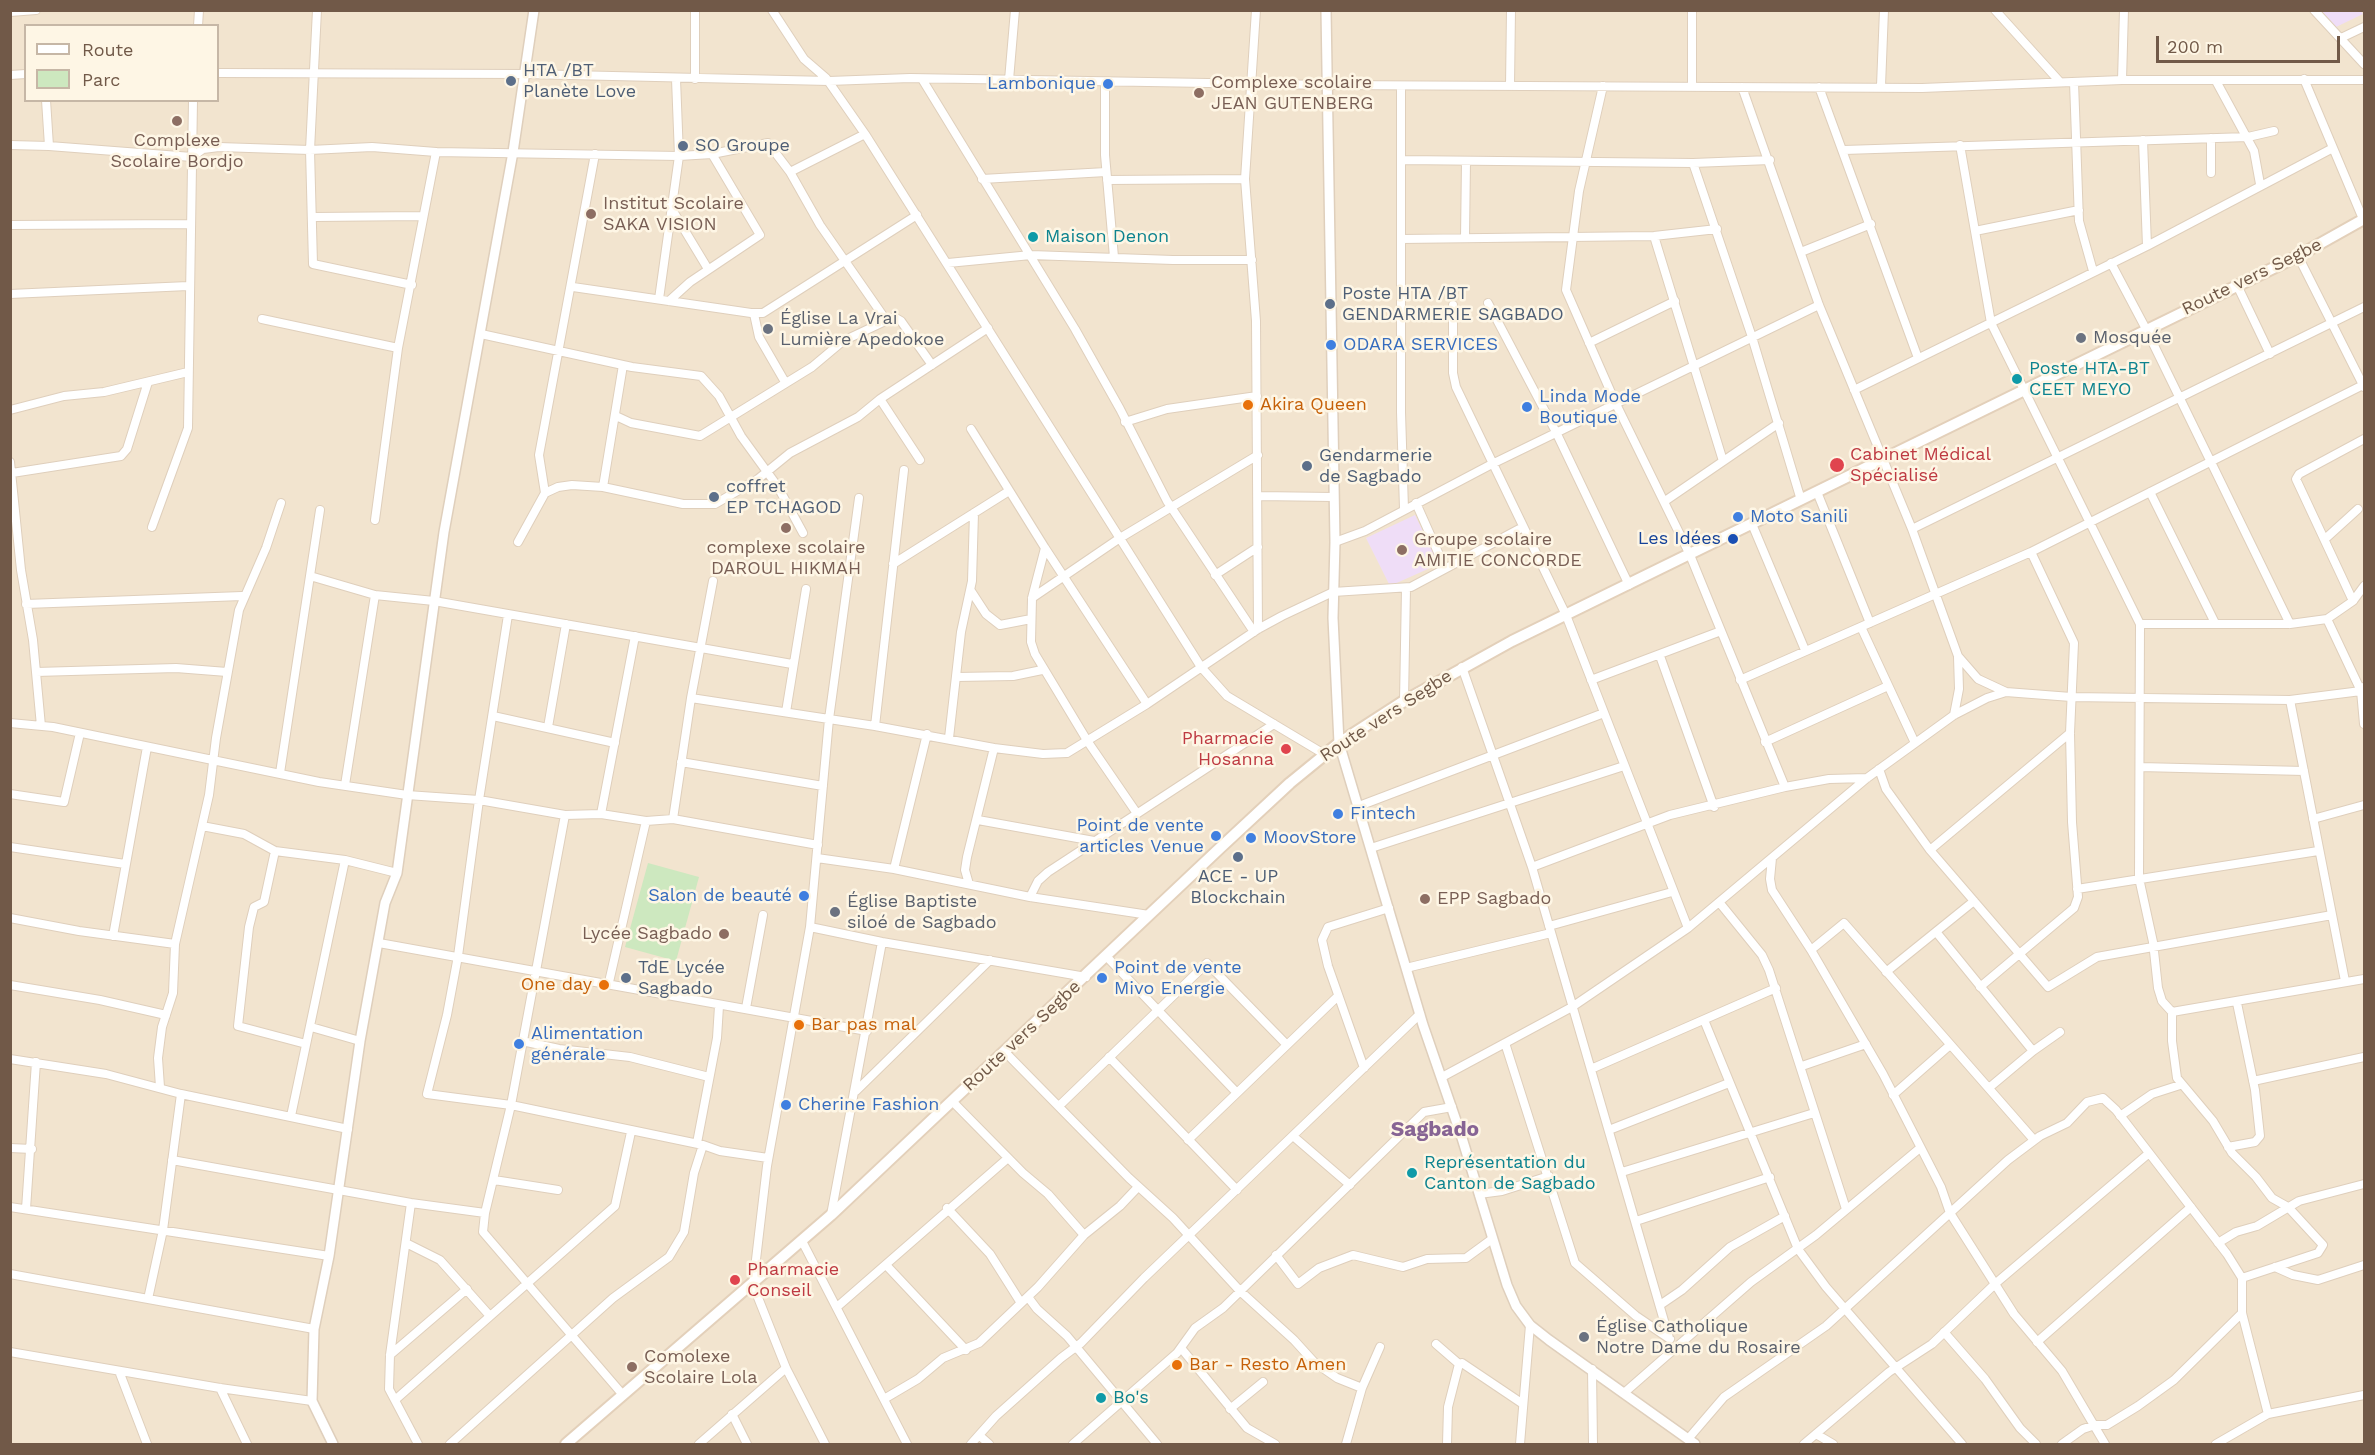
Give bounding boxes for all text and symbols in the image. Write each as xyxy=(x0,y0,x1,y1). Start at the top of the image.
legend xyxy=(24,24,219,102)
scale bar xyxy=(2159,24,2344,62)
text: 200 m xyxy=(2167,36,2223,57)
text: Route xyxy=(82,39,134,60)
place label: HTA /BT Planète Love xyxy=(523,60,636,103)
text: Parc xyxy=(82,69,120,90)
place label: Complexe scolaire JEAN GUTENBERG xyxy=(1211,72,1373,115)
place label: Lambonique xyxy=(987,73,1096,95)
marker: HTA /BT Planète Love xyxy=(504,74,518,88)
marker: Lambonique xyxy=(1101,77,1115,91)
marker: Complexe scolaire JEAN GUTENBERG xyxy=(1192,86,1206,100)
marker: Complexe Scolaire Bordjo xyxy=(170,114,184,128)
place label: Complexe Scolaire Bordjo xyxy=(111,130,243,172)
place label: SO Groupe xyxy=(695,135,790,157)
marker: SO Groupe xyxy=(676,139,690,153)
place label: Institut Scolaire SAKA VISION xyxy=(603,193,744,236)
marker: Institut Scolaire SAKA VISION xyxy=(584,207,598,221)
place label: Maison Denon xyxy=(1045,226,1169,248)
marker: Maison Denon xyxy=(1026,230,1040,244)
street label: Route vers Segbe xyxy=(2178,234,2326,320)
place label: Poste HTA /BT GENDARMERIE SAGBADO xyxy=(1342,283,1564,326)
marker: Poste HTA /BT GENDARMERIE SAGBADO xyxy=(1323,297,1337,311)
place label: Église La Vrai Lumière Apedokoe xyxy=(780,308,944,350)
marker: Église La Vrai Lumière Apedokoe xyxy=(761,322,775,336)
place label: Mosquée xyxy=(2093,327,2172,349)
marker: Mosquée xyxy=(2074,331,2088,345)
place label: ODARA SERVICES xyxy=(1343,334,1498,356)
marker: ODARA SERVICES xyxy=(1324,338,1338,352)
place label: Poste HTA-BT CEET MEYO xyxy=(2029,358,2150,400)
marker: Poste HTA-BT CEET MEYO xyxy=(2010,372,2024,386)
place label: Linda Mode Boutique xyxy=(1539,386,1641,428)
place label: Akira Queen xyxy=(1260,394,1367,416)
marker: Akira Queen xyxy=(1241,398,1255,412)
marker: Linda Mode Boutique xyxy=(1520,400,1534,414)
place label: Cabinet Médical Spécialisé xyxy=(1850,444,1991,486)
place label: Gendarmerie de Sagbado xyxy=(1319,445,1432,488)
marker: Cabinet Médical Spécialisé xyxy=(1828,456,1846,474)
marker: Gendarmerie de Sagbado xyxy=(1300,459,1314,473)
place label: coffret EP TCHAGOD xyxy=(726,476,842,518)
marker: coffret EP TCHAGOD xyxy=(707,490,721,504)
place label: Moto Sanili xyxy=(1750,506,1848,528)
marker: Moto Sanili xyxy=(1731,510,1745,524)
marker: complexe scolaire DAROUL HIKMAH xyxy=(779,521,793,535)
place label: Les Idées xyxy=(1638,528,1721,550)
place label: Groupe scolaire AMITIE CONCORDE xyxy=(1414,529,1582,572)
marker: Les Idées xyxy=(1726,532,1740,546)
place label: complexe scolaire DAROUL HIKMAH xyxy=(707,537,865,580)
marker: Groupe scolaire AMITIE CONCORDE xyxy=(1395,543,1409,557)
street label: Route vers Segbe xyxy=(1316,665,1456,767)
place label: Pharmacie Hosanna xyxy=(1182,728,1274,771)
marker: Pharmacie Hosanna xyxy=(1279,742,1293,756)
place label: Fintech xyxy=(1350,803,1416,825)
marker: Fintech xyxy=(1331,807,1345,821)
place label: Point de vente articles Venue xyxy=(1076,815,1204,858)
place label: MoovStore xyxy=(1263,827,1357,849)
marker: Point de vente articles Venue xyxy=(1209,829,1223,843)
marker: MoovStore xyxy=(1244,831,1258,845)
marker: ACE - UP Blockchain xyxy=(1231,850,1245,864)
place label: ACE - UP Blockchain xyxy=(1190,866,1286,908)
place label: Salon de beauté xyxy=(648,885,792,907)
place label: EPP Sagbado xyxy=(1437,888,1551,910)
marker: Salon de beauté xyxy=(797,889,811,903)
place label: Église Baptiste siloé de Sagbado xyxy=(847,891,997,934)
marker: EPP Sagbado xyxy=(1418,892,1432,906)
marker: Église Baptiste siloé de Sagbado xyxy=(828,905,842,919)
place label: Lycée Sagbado xyxy=(582,923,712,945)
marker: Lycée Sagbado xyxy=(717,927,731,941)
place label: TdE Lycée Sagbado xyxy=(638,957,725,1000)
place label: Point de vente Mivo Energie xyxy=(1114,957,1242,1000)
marker: TdE Lycée Sagbado xyxy=(619,971,633,985)
marker: Point de vente Mivo Energie xyxy=(1095,971,1109,985)
place label: One day xyxy=(521,974,592,996)
street label: Route vers Segbe xyxy=(959,976,1085,1096)
marker: One day xyxy=(597,978,611,992)
place label: Bar pas mal xyxy=(811,1014,916,1036)
marker: Bar pas mal xyxy=(792,1018,806,1032)
place label: Alimentation générale xyxy=(531,1023,643,1066)
marker: Alimentation générale xyxy=(512,1037,526,1051)
place label: Cherine Fashion xyxy=(798,1094,939,1116)
marker: Cherine Fashion xyxy=(779,1098,793,1112)
district label: Sagbado xyxy=(1391,1117,1479,1143)
place label: Représentation du Canton de Sagbado xyxy=(1424,1152,1596,1194)
marker: Représentation du Canton de Sagbado xyxy=(1405,1166,1419,1180)
place label: Pharmacie Conseil xyxy=(747,1259,839,1302)
marker: Pharmacie Conseil xyxy=(728,1273,742,1287)
place label: Église Catholique Notre Dame du Rosaire xyxy=(1596,1316,1801,1358)
marker: Église Catholique Notre Dame du Rosaire xyxy=(1577,1330,1591,1344)
place label: Comolexe Scolaire Lola xyxy=(644,1346,757,1388)
place label: Bar - Resto Amen xyxy=(1189,1354,1346,1376)
marker: Bar - Resto Amen xyxy=(1170,1358,1184,1372)
marker: Comolexe Scolaire Lola xyxy=(625,1360,639,1374)
place label: Bo's xyxy=(1113,1387,1149,1409)
marker: Bo's xyxy=(1094,1391,1108,1405)

